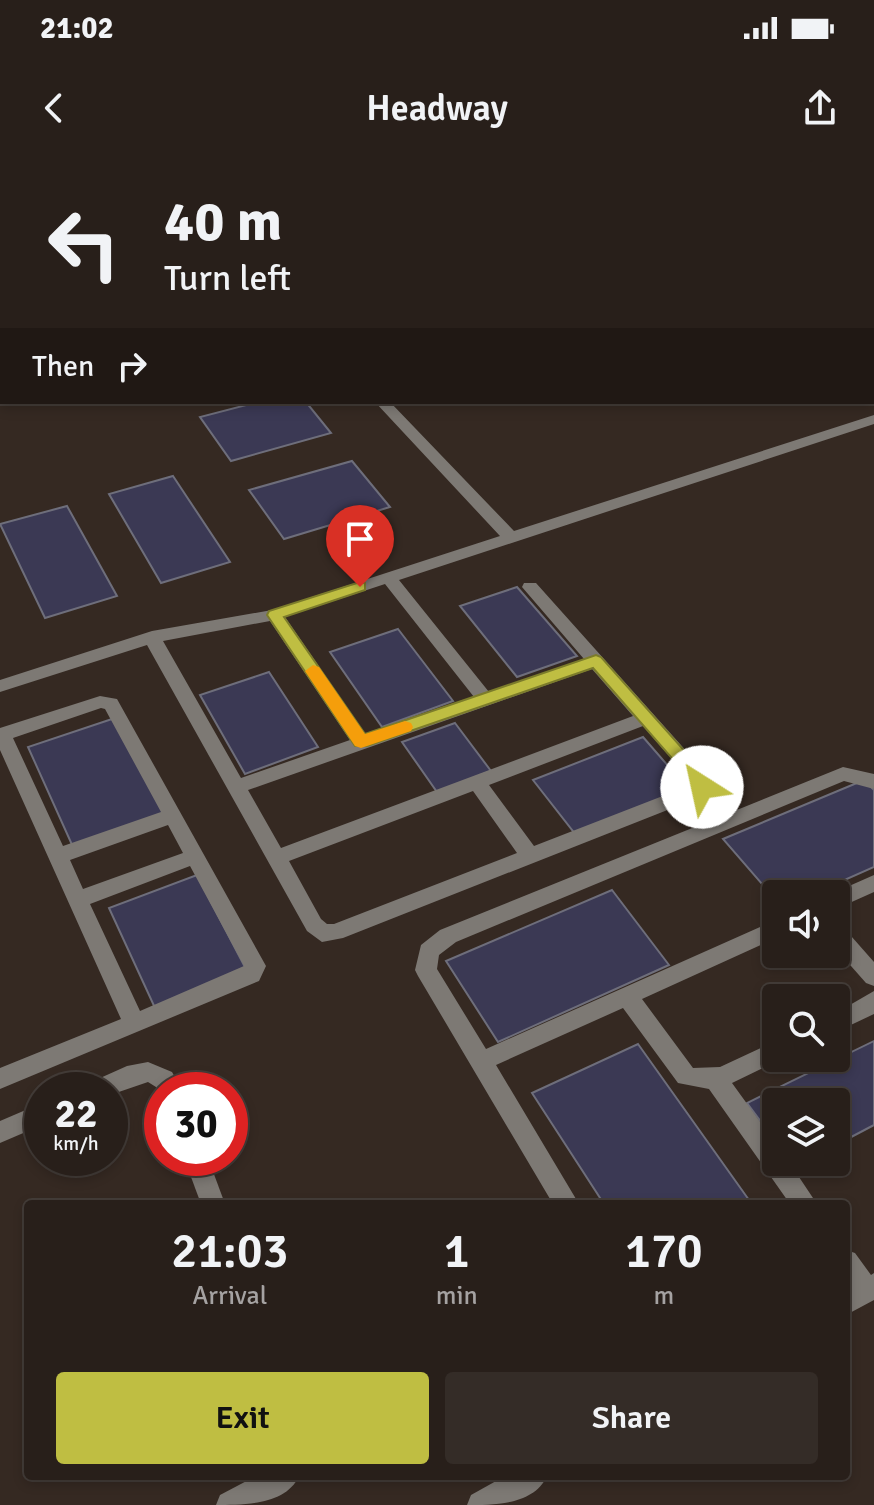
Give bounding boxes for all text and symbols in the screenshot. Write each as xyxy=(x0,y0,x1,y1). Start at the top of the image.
text: 21:02 xyxy=(40,10,114,47)
icon: back xyxy=(32,86,76,130)
text: Headway xyxy=(366,86,508,131)
icon: share xyxy=(798,86,842,130)
text: 40 m xyxy=(164,187,282,256)
icon: left xyxy=(32,192,136,296)
text: Turn left xyxy=(164,256,291,301)
icon: right xyxy=(110,344,154,388)
text: Then xyxy=(32,348,94,385)
pin xyxy=(326,505,394,587)
icon: arrive xyxy=(338,517,382,561)
position arrow xyxy=(660,745,744,829)
map controls xyxy=(762,880,850,1176)
button: sound xyxy=(762,880,850,968)
button: search xyxy=(762,984,850,1072)
speed limit sign: 30 xyxy=(144,1072,248,1176)
button: layers xyxy=(762,1088,850,1176)
text: 22 xyxy=(54,1089,98,1139)
text: km/h xyxy=(53,1131,99,1156)
text: 21:03 xyxy=(171,1222,288,1281)
text: 1 xyxy=(444,1222,470,1281)
text: 170 xyxy=(625,1222,703,1281)
text: Arrival xyxy=(192,1280,267,1312)
text: min xyxy=(436,1280,478,1312)
text: m xyxy=(653,1280,674,1312)
button: Exit xyxy=(56,1372,429,1464)
button: Share xyxy=(445,1372,818,1464)

